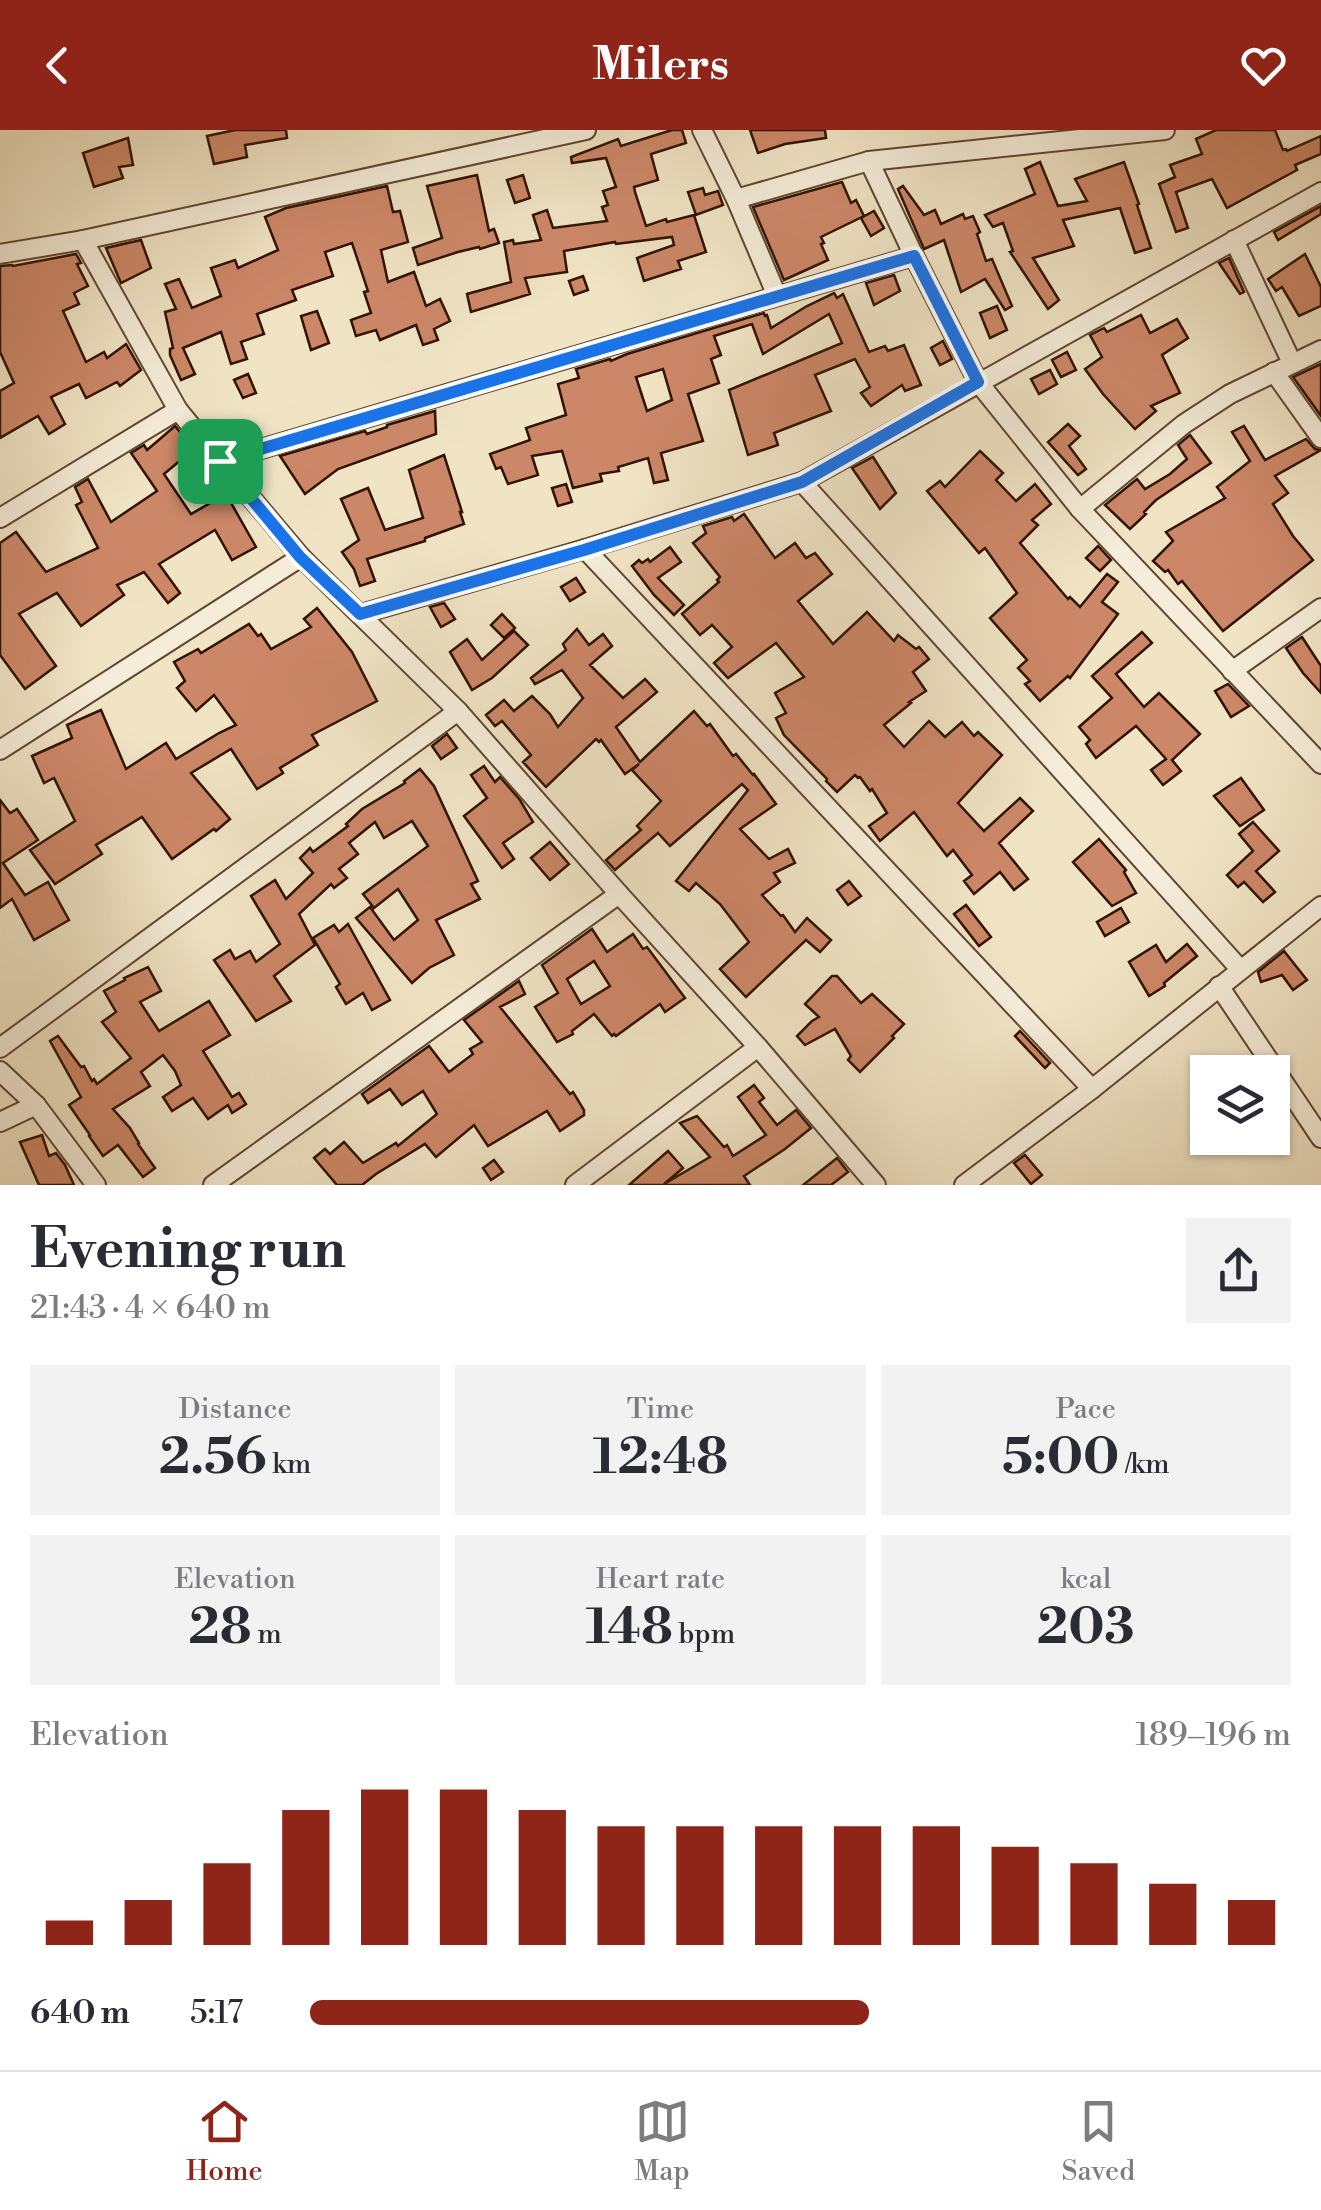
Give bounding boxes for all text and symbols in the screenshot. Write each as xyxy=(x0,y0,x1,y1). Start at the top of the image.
text: Milers xyxy=(592,37,729,94)
icon: back xyxy=(30,38,85,93)
icon: heart xyxy=(1236,38,1291,93)
pin xyxy=(178,419,263,504)
icon: arrive xyxy=(193,434,248,489)
map controls xyxy=(1190,1055,1290,1155)
button: layers xyxy=(1190,1055,1290,1155)
text: Evening run xyxy=(30,1216,346,1285)
button: share xyxy=(1186,1218,1291,1323)
text: 21:43 · 4 × 640 m xyxy=(30,1288,270,1328)
text: Distance xyxy=(179,1392,292,1427)
text: Time xyxy=(627,1392,694,1427)
text: Pace xyxy=(1056,1392,1116,1427)
text: 2.56 xyxy=(159,1427,266,1489)
text: 12:48 xyxy=(593,1427,728,1489)
text: 5:00 xyxy=(1002,1427,1119,1489)
text: km xyxy=(266,1447,311,1482)
text: /km xyxy=(1119,1447,1170,1482)
text: Elevation xyxy=(175,1562,296,1597)
text: Heart rate xyxy=(596,1562,725,1597)
text: kcal xyxy=(1060,1562,1111,1597)
text: 28 xyxy=(188,1597,252,1659)
text: 148 xyxy=(586,1597,673,1659)
text: 203 xyxy=(1037,1597,1135,1659)
text: m xyxy=(252,1617,282,1652)
text: bpm xyxy=(673,1617,735,1652)
text: Elevation xyxy=(30,1715,169,1755)
text: 189–196 m xyxy=(1136,1715,1291,1755)
text: 640 m xyxy=(30,1993,130,2033)
text: 5:17 xyxy=(190,1993,243,2033)
tab: Home xyxy=(186,2094,263,2189)
tab: Map xyxy=(635,2094,690,2189)
tab: Saved xyxy=(1062,2094,1135,2189)

